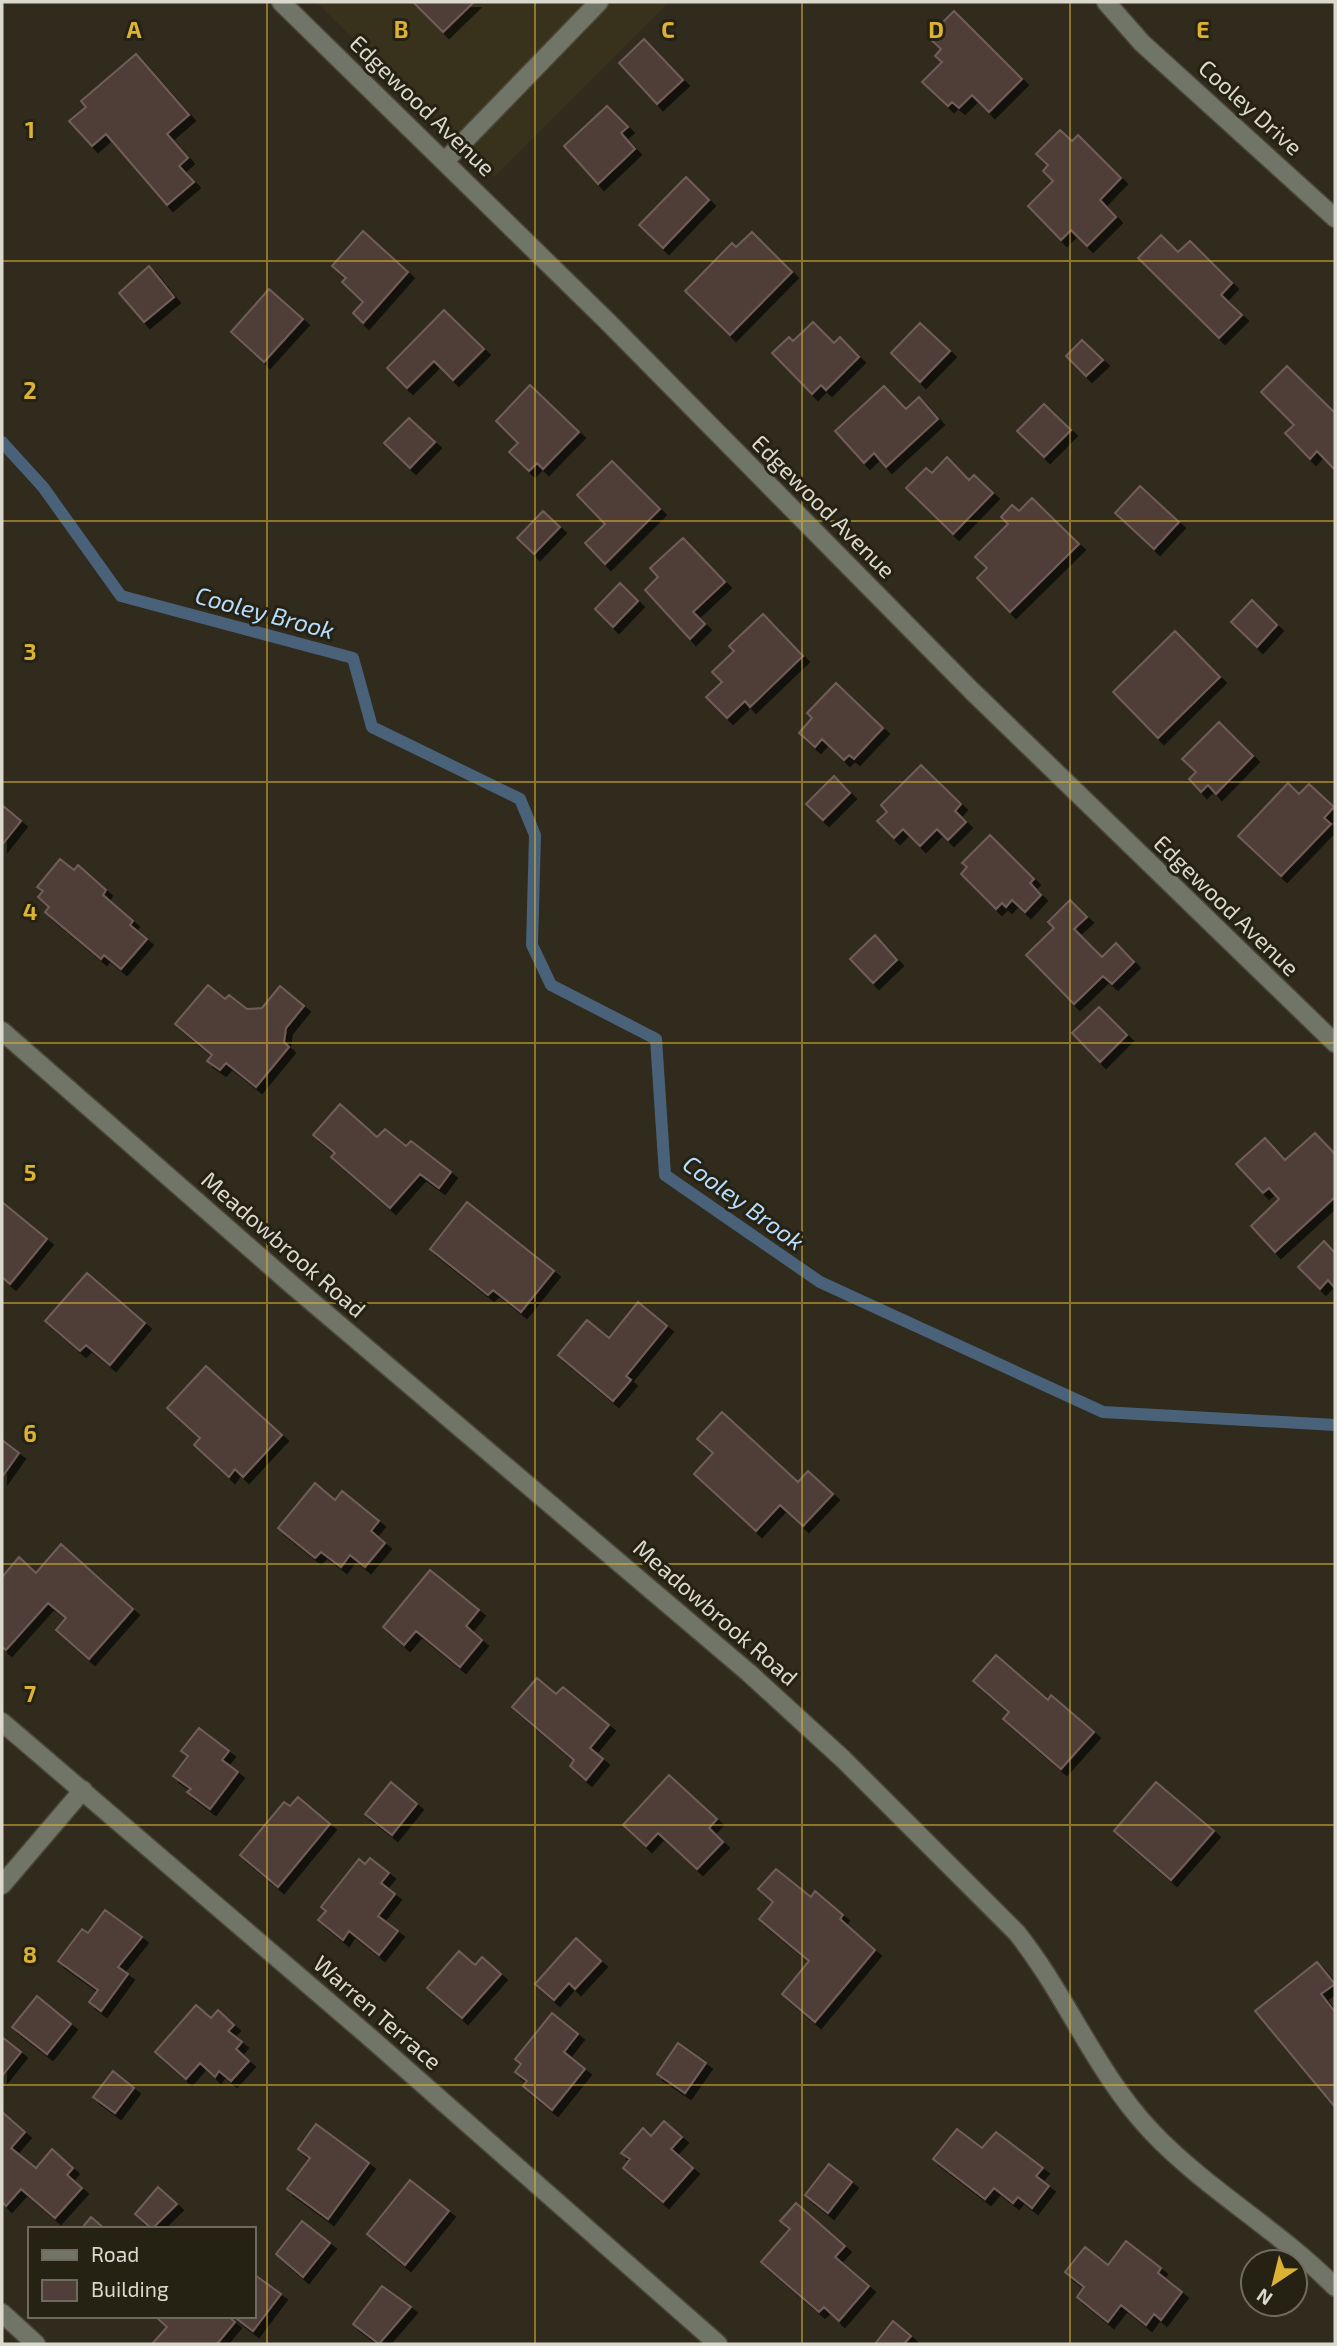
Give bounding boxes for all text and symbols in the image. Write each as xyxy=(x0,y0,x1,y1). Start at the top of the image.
text: A xyxy=(126,15,142,43)
text: B xyxy=(394,15,408,43)
text: C xyxy=(661,15,675,43)
text: D xyxy=(928,15,944,43)
text: E xyxy=(1196,15,1210,43)
street label: Edgewood Avenue xyxy=(345,29,501,181)
street label: Cooley Drive xyxy=(1193,53,1309,161)
text: 1 xyxy=(25,115,35,143)
text: 2 xyxy=(23,376,37,404)
street label: Edgewood Avenue xyxy=(747,429,901,583)
water label: Cooley Brook xyxy=(192,580,338,644)
text: 3 xyxy=(23,637,37,665)
street label: Edgewood Avenue xyxy=(1149,829,1305,981)
text: 4 xyxy=(23,897,37,925)
water label: Cooley Brook xyxy=(678,1148,810,1256)
text: 5 xyxy=(24,1158,36,1186)
street label: Meadowbrook Road xyxy=(196,1165,372,1323)
text: 6 xyxy=(23,1419,37,1447)
street label: Meadowbrook Road xyxy=(628,1533,804,1691)
text: 7 xyxy=(24,1679,36,1707)
text: 8 xyxy=(23,1940,37,1968)
street label: Warren Terrace xyxy=(308,1949,448,2075)
legend xyxy=(28,2227,256,2318)
text: Road xyxy=(91,2241,139,2266)
north arrow xyxy=(1239,2248,1309,2318)
text: Building xyxy=(91,2276,169,2301)
text: N xyxy=(1252,2284,1276,2311)

